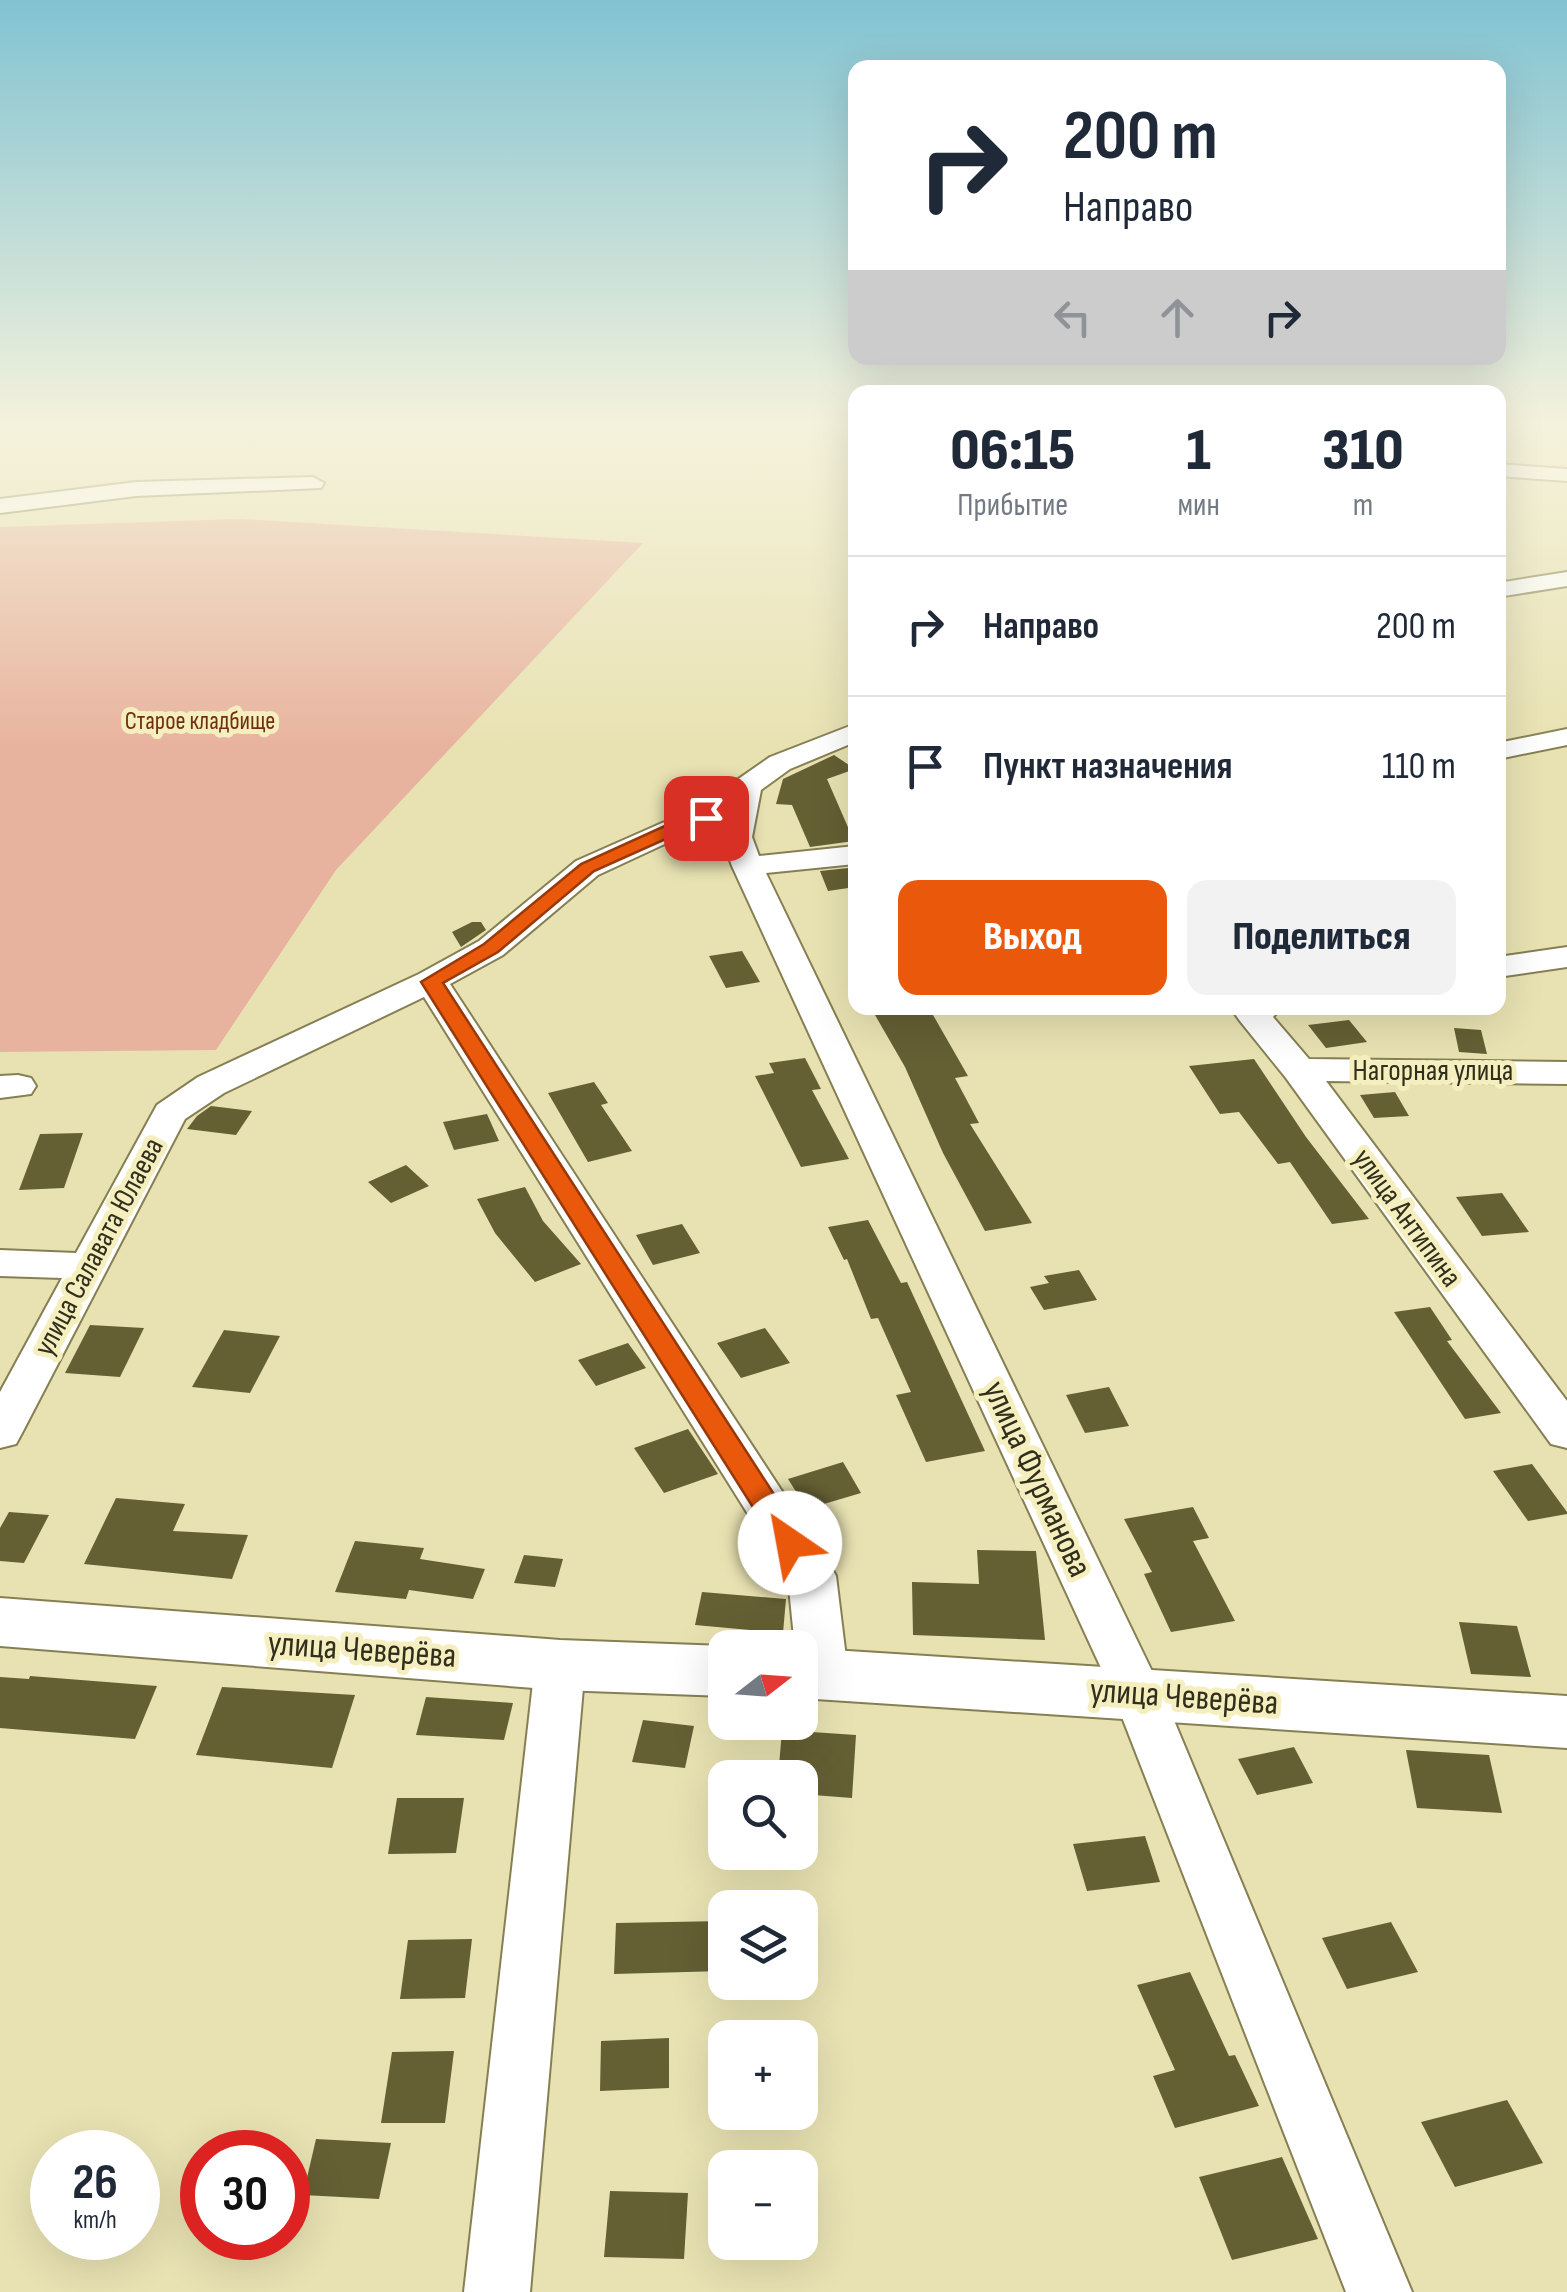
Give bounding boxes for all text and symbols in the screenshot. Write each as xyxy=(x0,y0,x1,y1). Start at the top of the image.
text: 200 m xyxy=(1063,95,1218,179)
icon: right xyxy=(898,100,1028,230)
text: Направо xyxy=(1063,180,1193,235)
icon: left xyxy=(1045,290,1100,345)
icon: ahead xyxy=(1150,290,1205,345)
icon: right xyxy=(1255,290,1310,345)
text: 06:15 xyxy=(950,415,1075,487)
text: 1 xyxy=(1186,415,1211,487)
text: 310 xyxy=(1322,415,1404,487)
text: Прибытие xyxy=(957,486,1068,525)
text: мин xyxy=(1177,486,1220,525)
text: m xyxy=(1353,486,1373,525)
icon: right xyxy=(898,599,953,654)
text: Направо xyxy=(983,604,1099,649)
text: 200 m xyxy=(1376,604,1456,649)
park label: Старое кладбище xyxy=(125,706,275,737)
icon: arrive xyxy=(898,739,953,794)
text: Пункт назначения xyxy=(983,744,1232,789)
text: 110 m xyxy=(1382,744,1456,789)
pin xyxy=(664,776,749,861)
icon: arrive xyxy=(679,791,734,846)
button: Выход xyxy=(898,880,1167,995)
button: Поделиться xyxy=(1187,880,1456,995)
street label: Нагорная улица xyxy=(1353,1053,1513,1089)
street label: улица Салавата Юлаева xyxy=(26,1132,172,1362)
street label: улица Антипина xyxy=(1345,1142,1469,1294)
street label: улица Фурманова xyxy=(973,1374,1101,1584)
position arrow xyxy=(738,1491,842,1595)
street label: улица Чеверёва xyxy=(266,1622,458,1678)
north arrow xyxy=(708,1630,818,1740)
map controls xyxy=(708,1630,818,2260)
street label: улица Чеверёва xyxy=(1088,1669,1280,1725)
button: search xyxy=(708,1760,818,1870)
button: layers xyxy=(708,1890,818,2000)
button: + xyxy=(708,2020,818,2130)
speed limit sign: 30 xyxy=(180,2130,310,2260)
button: − xyxy=(708,2150,818,2260)
text: 26 xyxy=(72,2153,118,2213)
text: km/h xyxy=(73,2205,117,2236)

